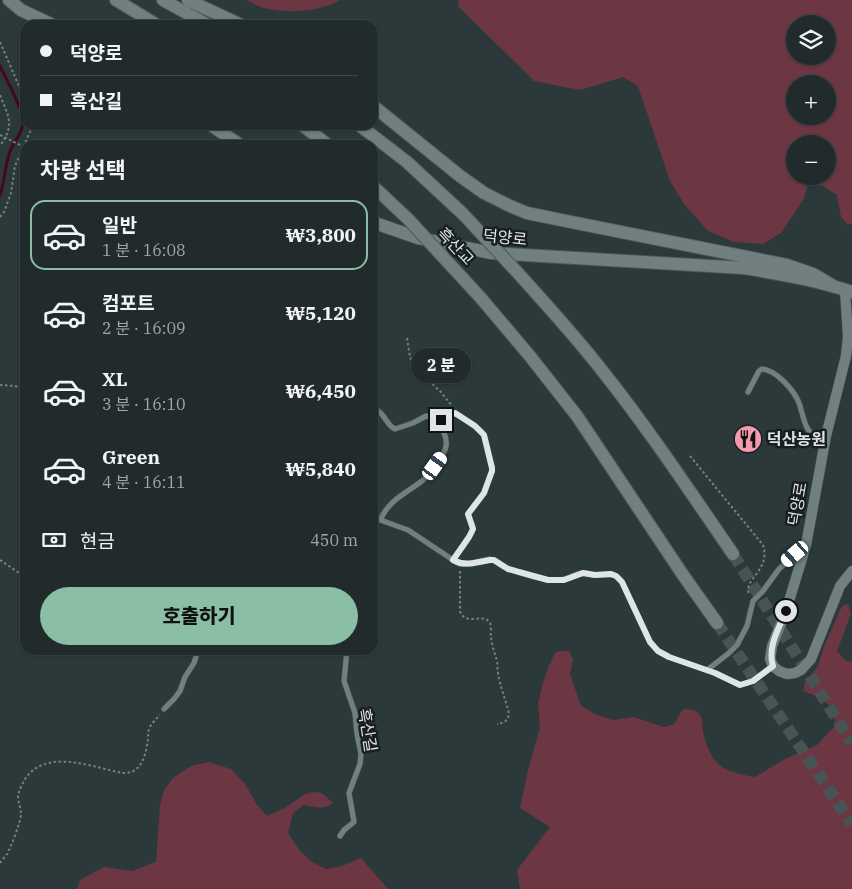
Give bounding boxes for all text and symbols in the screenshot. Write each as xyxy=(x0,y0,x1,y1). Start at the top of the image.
map controls xyxy=(786,15,836,185)
button: layers xyxy=(786,15,836,65)
text: 덕양로 xyxy=(70,41,122,65)
button: + xyxy=(786,75,836,125)
text: 흑산길 xyxy=(70,89,122,113)
button: − xyxy=(786,135,836,185)
text: 차량 선택 xyxy=(40,155,126,184)
icon: car xyxy=(42,213,87,258)
text: 일반 xyxy=(102,213,137,237)
text: ₩3,800 xyxy=(286,223,356,247)
street label: 흑산교 xyxy=(434,223,478,269)
street label: 덕양로 xyxy=(482,225,528,249)
text: 1 분 · 16:08 xyxy=(102,240,186,260)
icon: car xyxy=(42,291,87,336)
text: 컴포트 xyxy=(102,291,154,315)
text: ₩5,120 xyxy=(286,301,356,325)
text: 2 분 · 16:09 xyxy=(102,318,186,338)
callout: 2 분 xyxy=(411,348,471,382)
text: 2 분 xyxy=(427,355,455,375)
text: XL xyxy=(102,367,128,391)
icon: car xyxy=(42,369,87,414)
text: ₩6,450 xyxy=(286,379,356,403)
text: 3 분 · 16:10 xyxy=(102,394,186,414)
route end xyxy=(430,409,452,431)
restaurant icon: 덕산농원 xyxy=(733,424,763,454)
place label: 덕산농원 xyxy=(767,429,826,449)
text: Green xyxy=(102,445,160,469)
icon: car xyxy=(42,447,87,492)
car xyxy=(420,449,449,483)
text: ₩5,840 xyxy=(286,457,356,481)
text: 4 분 · 16:11 xyxy=(102,472,186,492)
street label: 덕양로 xyxy=(783,480,811,527)
icon: cash xyxy=(40,526,68,554)
text: 현금 xyxy=(80,529,115,553)
text: 450 m xyxy=(310,530,358,550)
car xyxy=(778,538,811,570)
button: 호출하기 xyxy=(40,587,358,645)
route start xyxy=(775,600,797,622)
street label: 흑산길 xyxy=(355,707,381,753)

